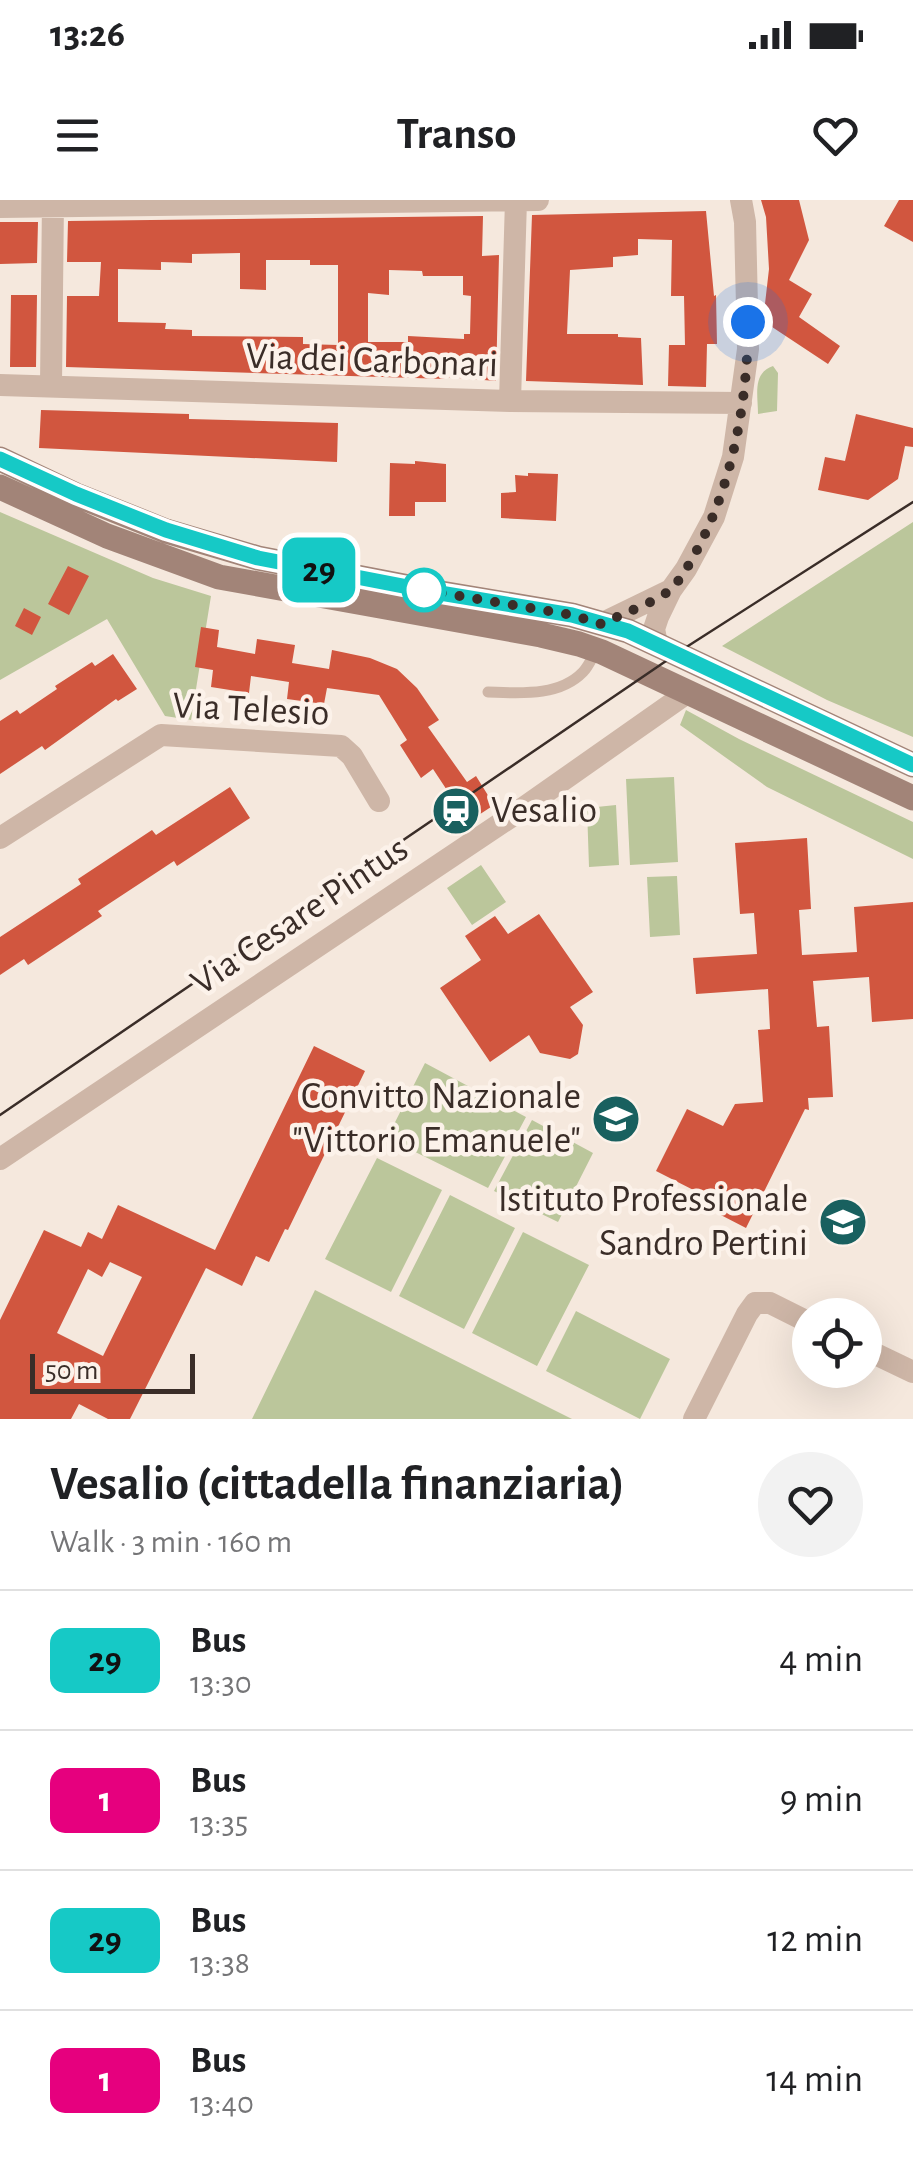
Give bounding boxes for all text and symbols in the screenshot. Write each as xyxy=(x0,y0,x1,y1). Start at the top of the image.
text: 13:26 xyxy=(50,16,125,54)
icon: menu xyxy=(50,108,105,163)
icon: heart xyxy=(808,108,863,163)
text: Transo xyxy=(397,112,516,157)
your location xyxy=(723,297,773,347)
street label: Via dei Carbonari xyxy=(245,338,499,384)
line badge: 29 xyxy=(274,538,364,602)
text: 29 xyxy=(302,553,336,588)
unlabelled marker xyxy=(403,569,445,611)
street label: Via Telesio xyxy=(172,687,330,733)
station icon: Vesalio xyxy=(430,785,482,837)
place label: Vesalio xyxy=(491,792,597,830)
street label: Via Cesare Pintus xyxy=(185,830,415,1002)
place label: Convitto Nazionale "Vittorio Emanuele" xyxy=(292,1078,581,1160)
school or university icon: Convitto Nazionale "Vittorio Emanuele" xyxy=(590,1093,642,1145)
place label: Istituto Professionale Sandro Pertini xyxy=(498,1181,808,1263)
school or university icon: Istituto Professionale Sandro Pertini xyxy=(817,1196,869,1248)
map controls xyxy=(792,1298,882,1388)
button: locate xyxy=(792,1298,882,1388)
scale bar xyxy=(30,1349,195,1394)
text: 50 m xyxy=(45,1357,99,1385)
button: heart xyxy=(758,1452,863,1557)
text: Vesalio (cittadella finanziaria) xyxy=(50,1461,625,1509)
text: Walk · 3 min · 160 m xyxy=(50,1526,292,1558)
text: Bus xyxy=(190,1622,246,1660)
text: 4 min xyxy=(779,1641,863,1679)
text: 29 xyxy=(88,1643,122,1678)
text: 13:30 xyxy=(190,1667,252,1699)
text: Bus xyxy=(190,1762,246,1800)
text: 9 min xyxy=(780,1781,863,1819)
text: 1 xyxy=(99,1783,111,1818)
text: 13:35 xyxy=(190,1807,248,1839)
text: Bus xyxy=(190,1902,246,1940)
text: 12 min xyxy=(767,1921,863,1959)
text: 29 xyxy=(88,1923,122,1958)
text: 13:38 xyxy=(190,1947,250,1979)
text: Bus xyxy=(190,2042,246,2080)
text: 14 min xyxy=(766,2061,863,2099)
text: 1 xyxy=(99,2063,111,2098)
text: 13:40 xyxy=(190,2087,254,2119)

